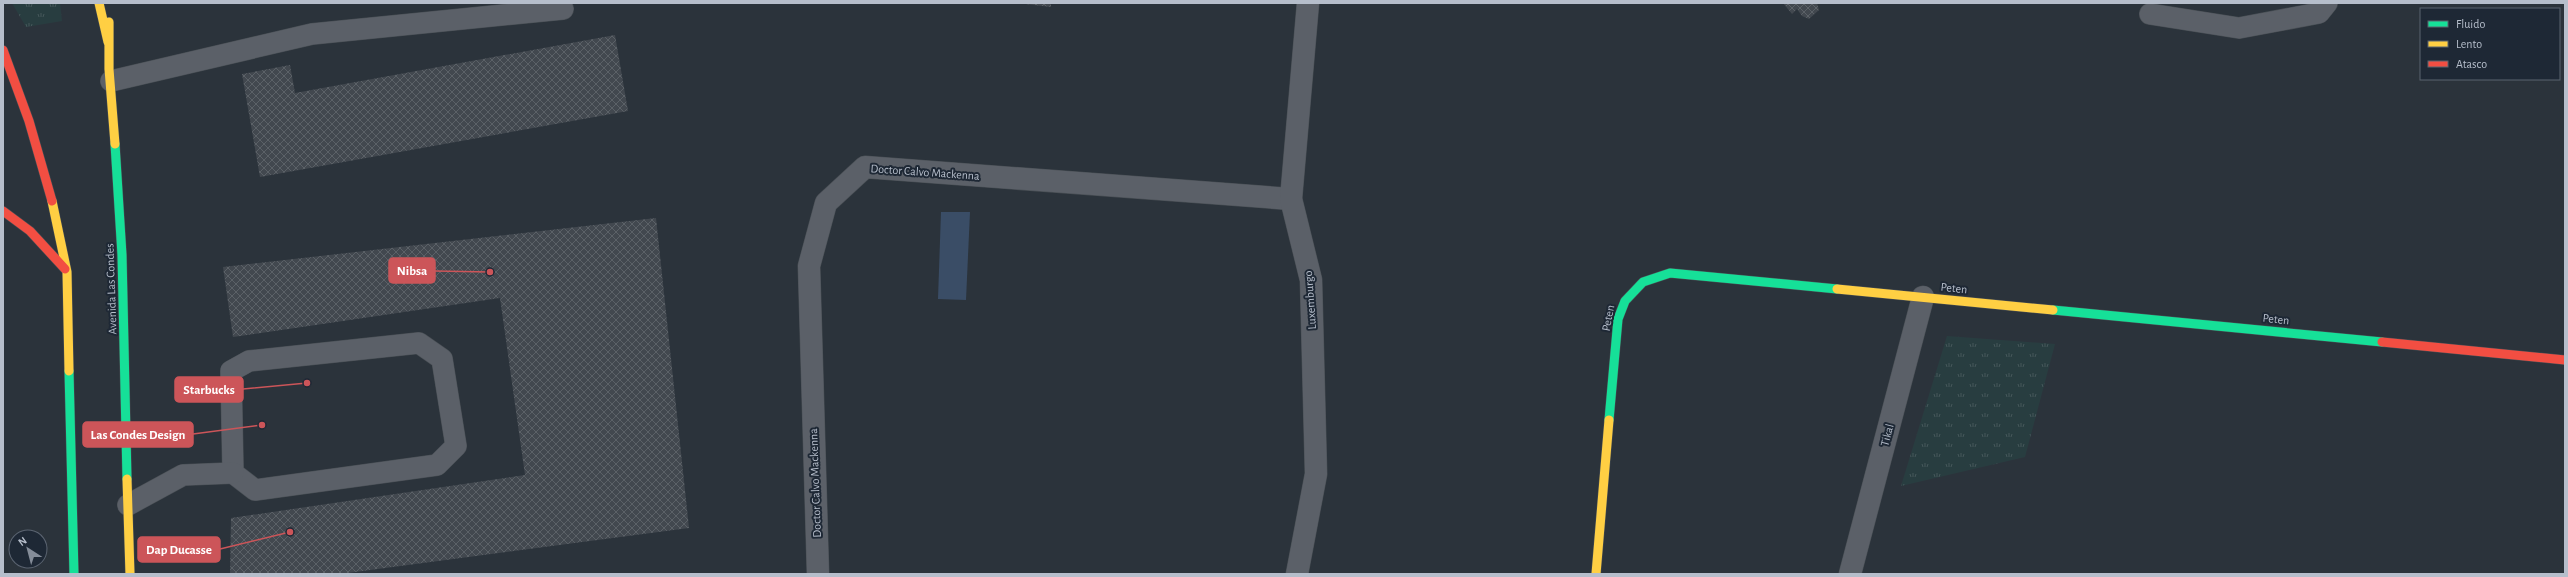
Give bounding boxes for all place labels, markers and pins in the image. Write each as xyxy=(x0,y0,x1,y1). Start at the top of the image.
callout: Nibsa xyxy=(389,258,435,283)
callout: Starbucks xyxy=(175,377,243,402)
callout: Las Condes Design xyxy=(83,422,193,447)
callout: Dap Ducasse xyxy=(138,537,220,562)

